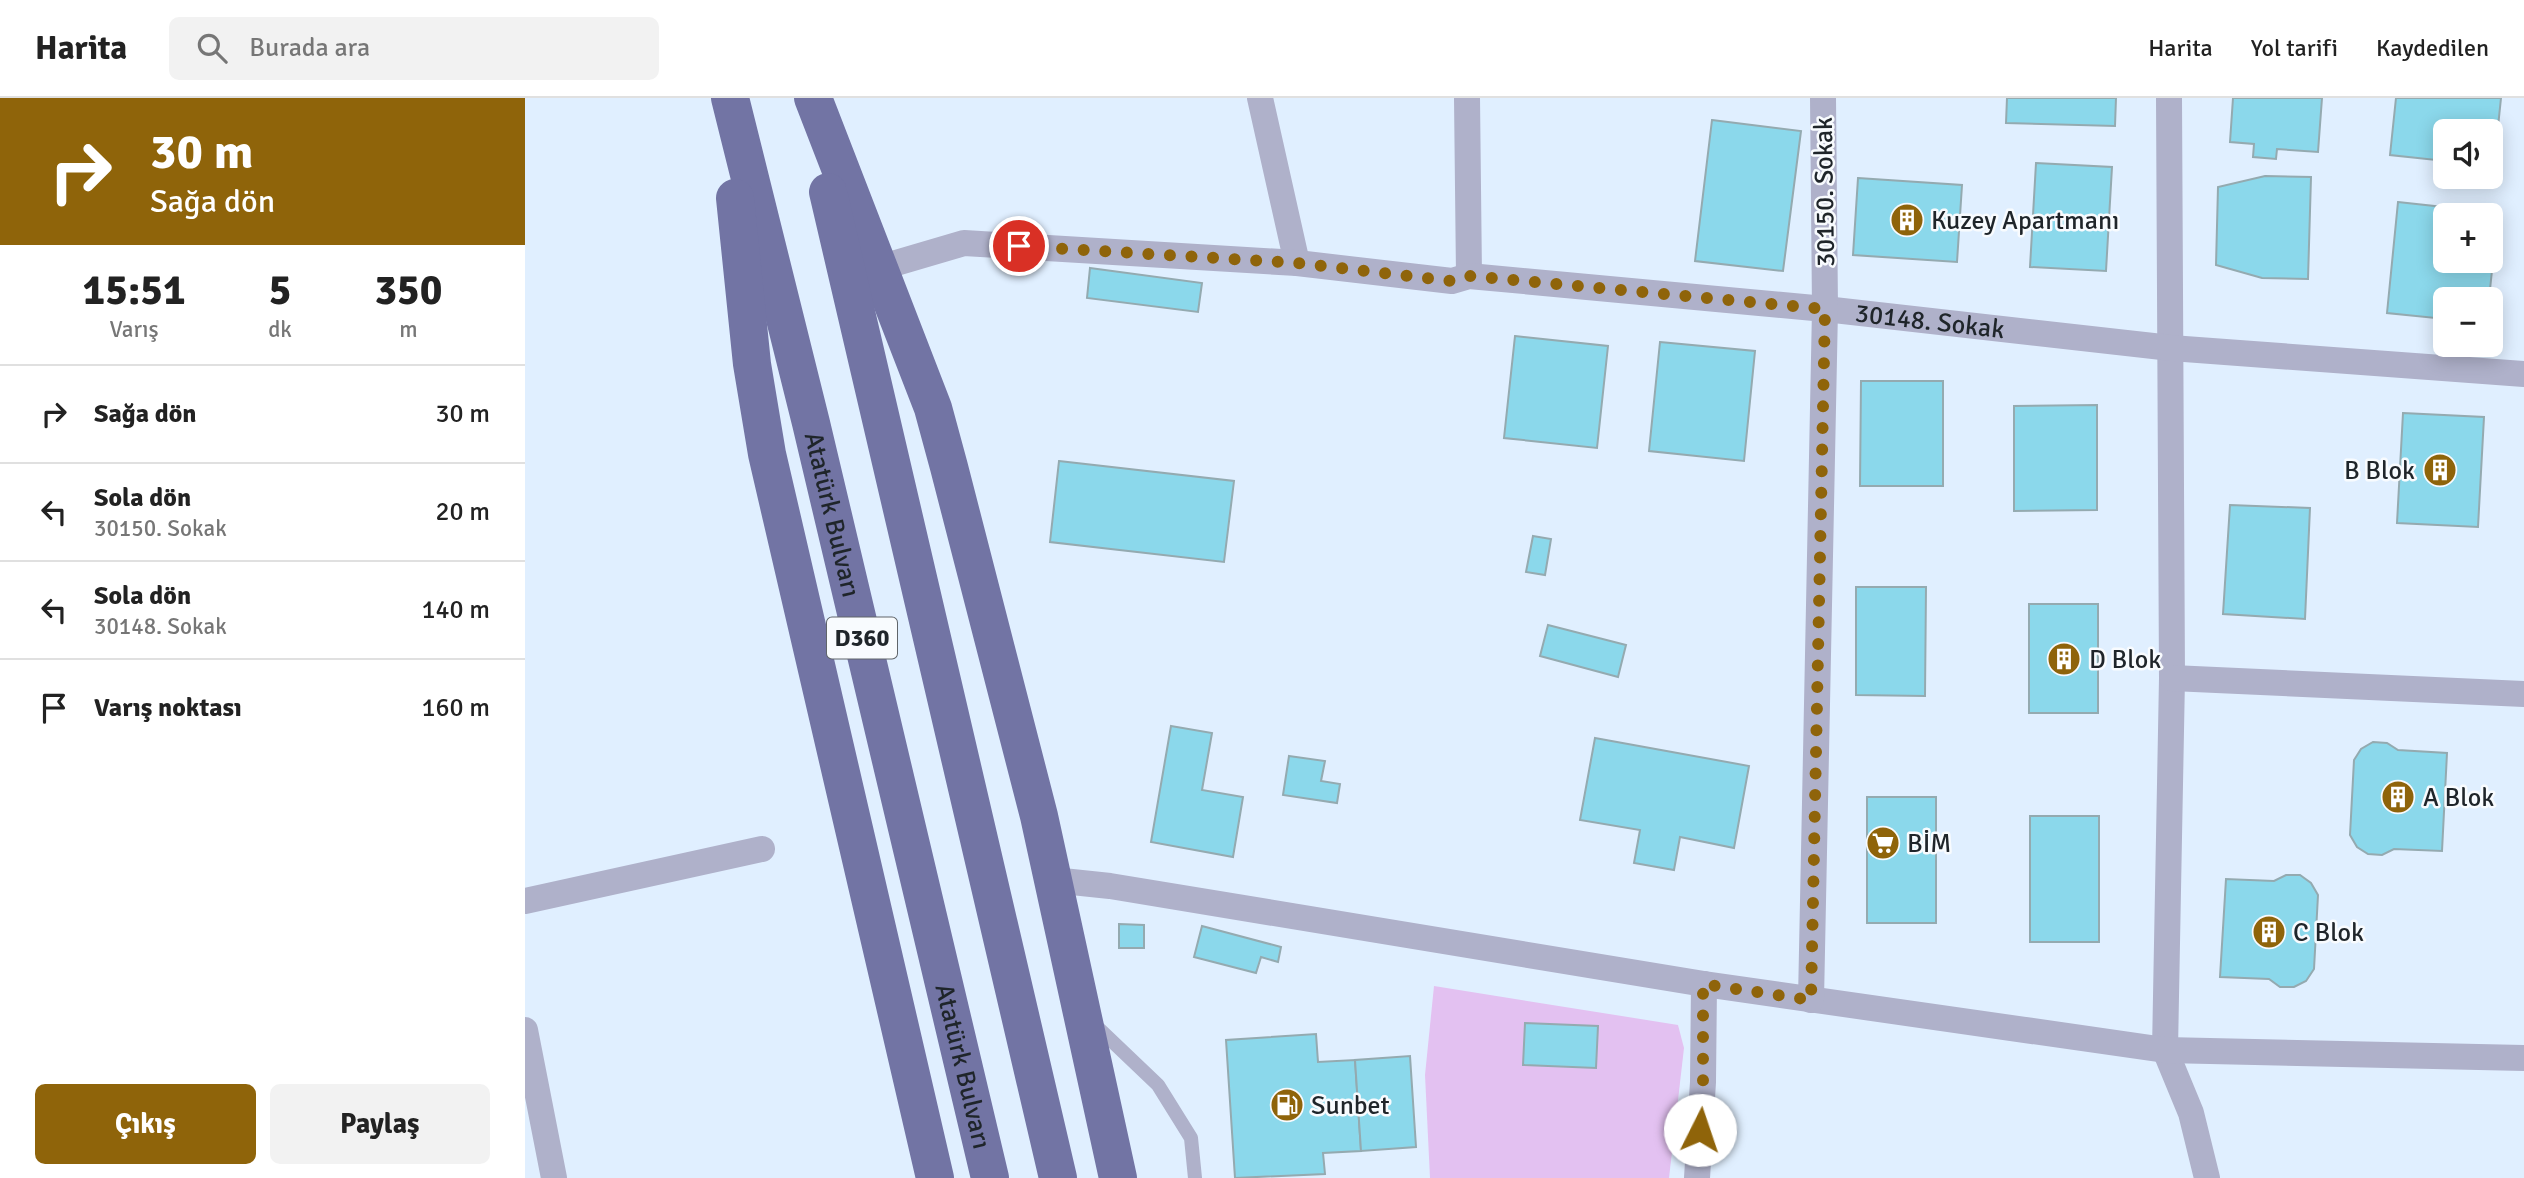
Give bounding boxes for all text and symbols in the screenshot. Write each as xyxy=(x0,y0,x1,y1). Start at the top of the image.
search box xyxy=(169,17,659,80)
text: Harita xyxy=(35,28,127,69)
icon: search xyxy=(193,29,231,67)
text: Burada ara xyxy=(249,32,370,64)
text: Harita xyxy=(2148,33,2213,63)
text: Yol tarifi xyxy=(2251,33,2338,63)
text: Kaydedilen xyxy=(2376,33,2489,63)
street label: 30150. Sokak xyxy=(1808,117,1842,267)
map controls xyxy=(2433,119,2503,357)
button: sound xyxy=(2433,119,2503,189)
text: 30 m xyxy=(150,122,253,182)
icon: right xyxy=(35,126,126,217)
text: Sağa dön xyxy=(150,182,275,221)
building icon: Kuzey Apartmanı xyxy=(1888,201,1926,239)
button: + xyxy=(2433,203,2503,273)
place label: Kuzey Apartmanı xyxy=(1931,205,2119,237)
pin xyxy=(989,216,1049,276)
icon: arrive xyxy=(1000,227,1038,265)
text: 15:51 xyxy=(83,265,186,316)
text: 5 xyxy=(269,265,291,316)
text: 350 xyxy=(374,265,442,316)
button: − xyxy=(2433,287,2503,357)
street label: 30148. Sokak xyxy=(1853,298,2006,346)
text: Varış xyxy=(110,315,159,344)
text: dk xyxy=(268,315,292,344)
text: m xyxy=(399,315,418,344)
icon: right xyxy=(35,395,73,433)
text: Sağa dön xyxy=(94,398,197,430)
text: 30 m xyxy=(435,398,490,430)
street label: Atatürk Bulvarı xyxy=(797,429,867,600)
building icon: B Blok xyxy=(2421,451,2459,489)
place label: B Blok xyxy=(2344,455,2415,487)
text: Sola dön xyxy=(94,482,191,514)
icon: left xyxy=(35,493,73,531)
text: 20 m xyxy=(435,496,490,528)
text: 30150. Sokak xyxy=(94,514,227,543)
text: Sola dön xyxy=(94,580,191,612)
icon: left xyxy=(35,591,73,629)
text: 140 m xyxy=(421,594,490,626)
text: 30148. Sokak xyxy=(94,612,227,641)
road number: D360 xyxy=(827,618,897,658)
building icon: D Blok xyxy=(2045,640,2083,678)
place label: D Blok xyxy=(2089,644,2161,676)
icon: arrive xyxy=(35,689,73,727)
text: Varış noktası xyxy=(94,692,242,724)
text: 160 m xyxy=(421,692,490,724)
building icon: A Blok xyxy=(2379,778,2417,816)
place label: A Blok xyxy=(2423,782,2494,814)
supermarket icon: BİM xyxy=(1864,824,1902,862)
place label: BİM xyxy=(1907,828,1951,860)
building icon: C Blok xyxy=(2250,913,2288,951)
place label: C Blok xyxy=(2293,917,2364,949)
street label: Atatürk Bulvarı xyxy=(928,981,998,1152)
button: Çıkış xyxy=(35,1084,256,1164)
button: Paylaş xyxy=(270,1084,490,1164)
fuel station icon: Sunbet xyxy=(1268,1086,1306,1124)
place label: Sunbet xyxy=(1311,1090,1390,1122)
position arrow xyxy=(1663,1093,1737,1167)

